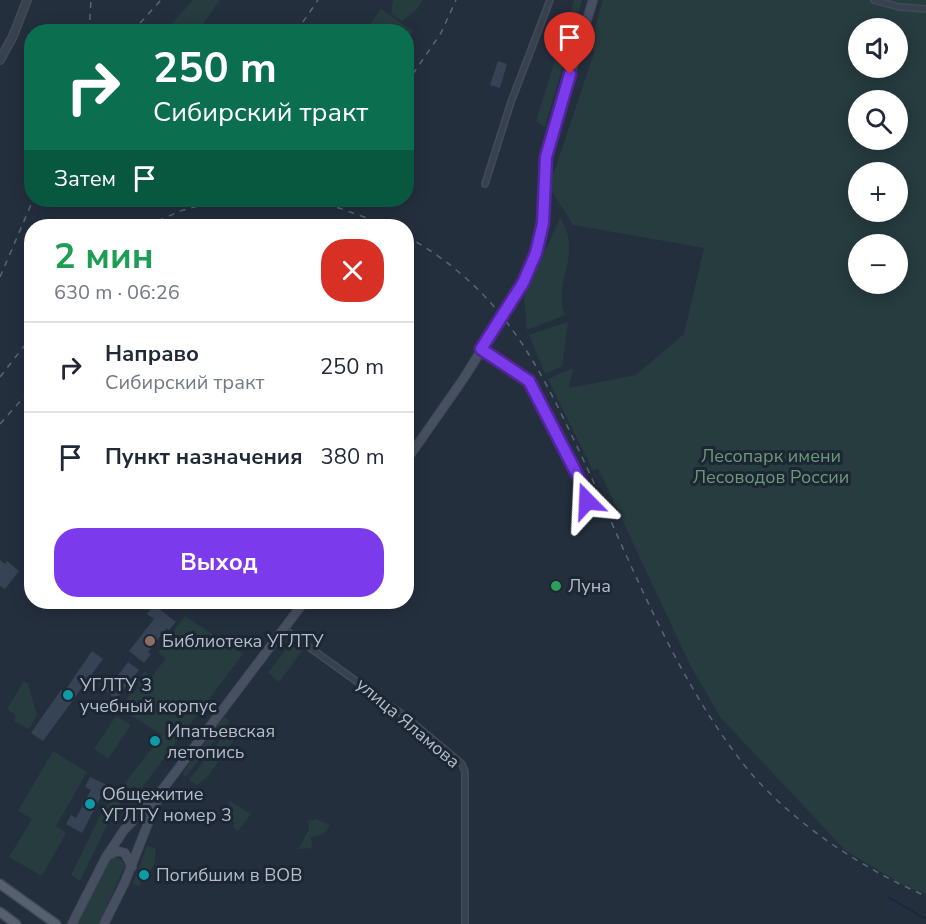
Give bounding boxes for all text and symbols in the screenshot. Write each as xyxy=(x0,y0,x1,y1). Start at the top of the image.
pin xyxy=(544,12,595,74)
map controls xyxy=(848,18,908,294)
button: sound xyxy=(848,18,908,78)
icon: arrive xyxy=(553,21,586,54)
text: 250 m xyxy=(153,40,277,97)
icon: right xyxy=(54,48,132,126)
button: search xyxy=(848,90,908,150)
text: Сибирский тракт xyxy=(153,94,368,131)
icon: arrive xyxy=(128,162,161,195)
button: + xyxy=(848,162,908,222)
text: Затем xyxy=(54,164,116,194)
text: 2 мин xyxy=(54,232,154,281)
button: − xyxy=(848,234,908,294)
button: close xyxy=(321,239,384,302)
text: 630 m · 06:26 xyxy=(54,279,180,306)
text: Направо xyxy=(105,339,199,369)
icon: right xyxy=(54,351,87,384)
text: 250 m xyxy=(320,352,384,382)
text: Сибирский тракт xyxy=(105,369,264,396)
icon: arrive xyxy=(54,441,87,474)
text: Пункт назначения xyxy=(105,442,303,472)
text: 380 m xyxy=(321,442,385,472)
park label: Лесопарк имени Лесоводов России xyxy=(693,444,849,489)
position arrow xyxy=(555,469,619,533)
button: Выход xyxy=(54,528,384,597)
place label: Луна xyxy=(568,574,611,598)
marker: Луна xyxy=(549,579,563,593)
place label: Библиотека УГЛТУ xyxy=(162,629,324,653)
marker: Библиотека УГЛТУ xyxy=(143,634,157,648)
street label: улица Яламова xyxy=(351,672,465,774)
place label: УГЛТУ 3 учебный корпус xyxy=(79,673,217,718)
marker: УГЛТУ 3 учебный корпус xyxy=(61,688,75,702)
place label: Ипатьевская летопись xyxy=(167,719,275,764)
marker: Ипатьевская летопись xyxy=(148,734,162,748)
place label: Общежитие УГЛТУ номер 3 xyxy=(101,782,232,827)
marker: Общежитие УГЛТУ номер 3 xyxy=(83,797,97,811)
place label: Погибшим в ВОВ xyxy=(156,863,302,887)
marker: Погибшим в ВОВ xyxy=(137,868,151,882)

